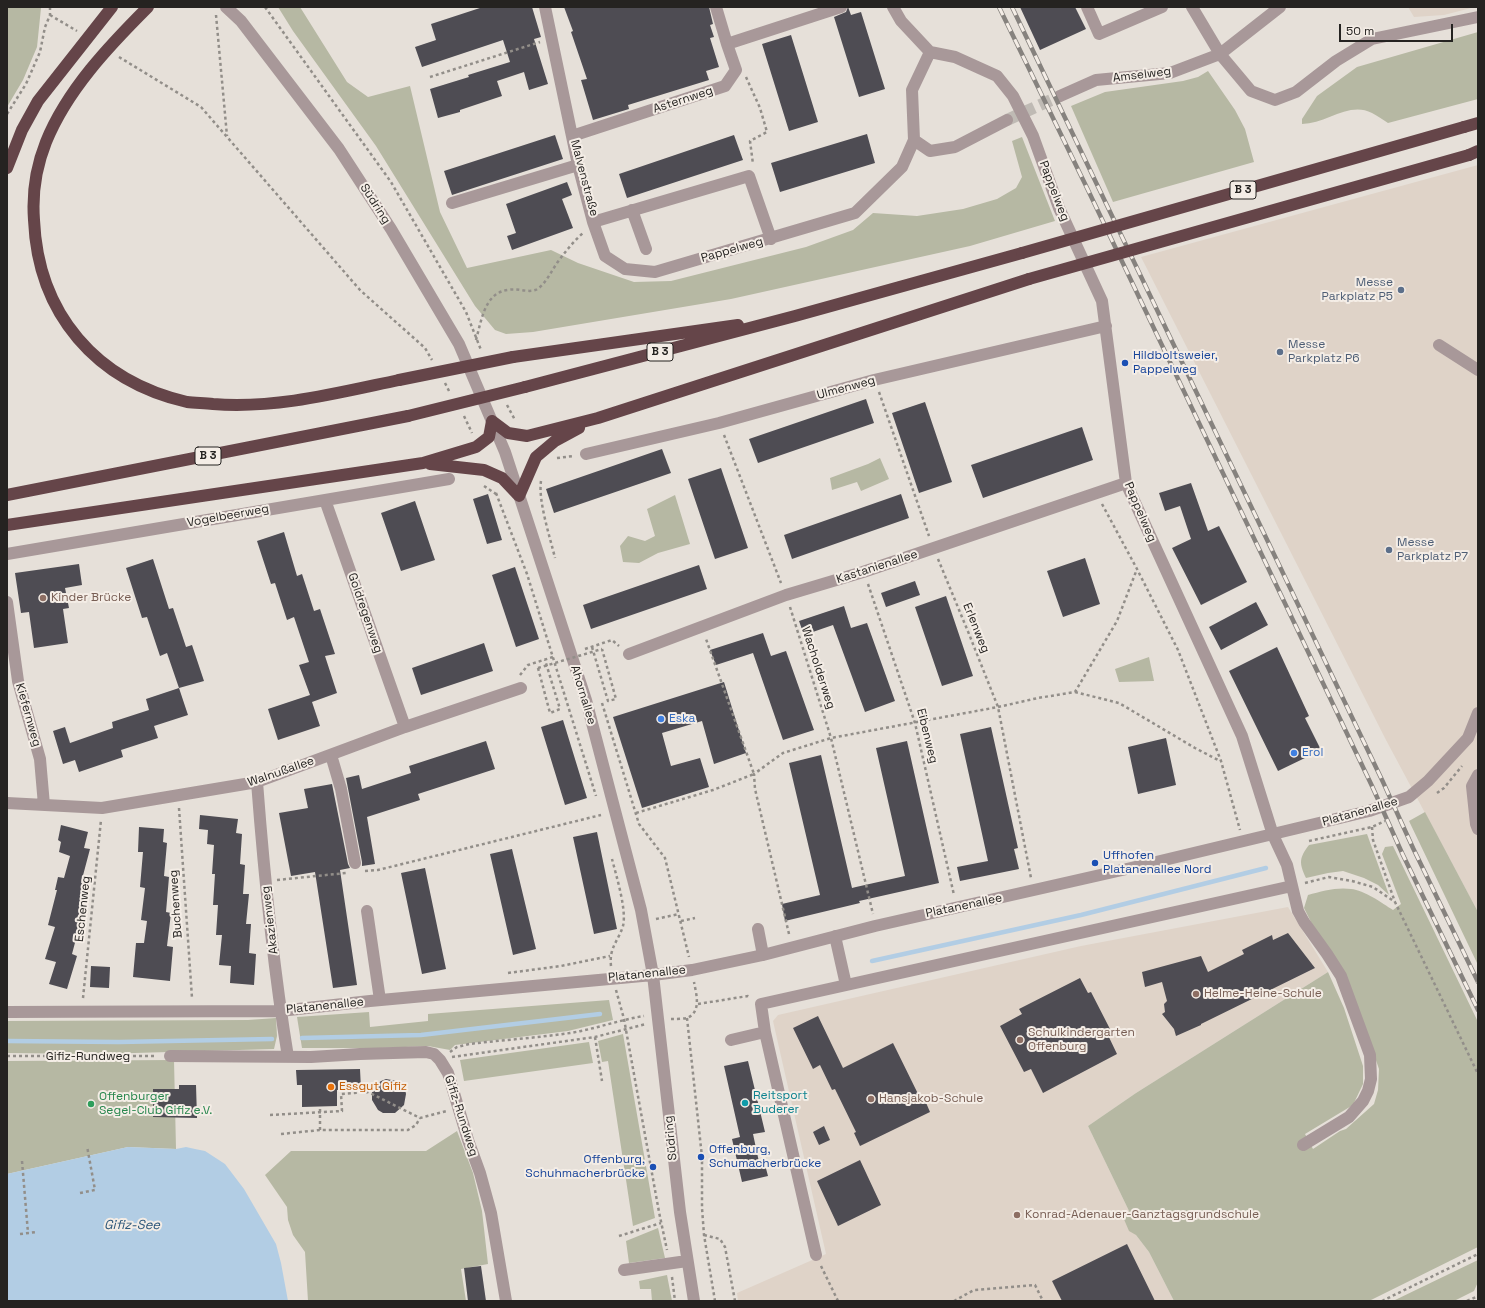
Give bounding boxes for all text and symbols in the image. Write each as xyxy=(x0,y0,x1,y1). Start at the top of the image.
scale bar xyxy=(1341,16,1455,42)
text: 50 m xyxy=(1346,23,1374,39)
street label: Amselweg xyxy=(1112,64,1172,86)
street label: Asternweg xyxy=(651,84,715,116)
street label: Malvenstraße xyxy=(567,138,601,218)
street label: Pappelweg xyxy=(1036,159,1072,223)
street label: Südring xyxy=(357,181,393,227)
road number: B 3 xyxy=(1230,181,1256,199)
street label: Pappelweg xyxy=(699,234,765,266)
place label: Messe Parkplatz P5 xyxy=(1322,276,1393,304)
marker: Messe Parkplatz P5 xyxy=(1396,285,1406,295)
place label: Messe Parkplatz P6 xyxy=(1288,338,1360,366)
road number: B 3 xyxy=(647,343,673,361)
marker: Messe Parkplatz P6 xyxy=(1275,347,1285,357)
place label: Hildboltsweier, Pappelweg xyxy=(1133,349,1218,377)
marker: Hildboltsweier, Pappelweg xyxy=(1120,358,1130,368)
street label: Ulmenweg xyxy=(815,373,877,403)
road number: B 3 xyxy=(195,447,221,465)
street label: Pappelweg xyxy=(1121,480,1159,544)
street label: Vogelbeerweg xyxy=(186,502,270,530)
place label: Messe Parkplatz P7 xyxy=(1397,536,1468,564)
marker: Messe Parkplatz P7 xyxy=(1384,545,1394,555)
street label: Kastanienallee xyxy=(835,547,919,587)
street label: Goldregenweg xyxy=(345,571,385,655)
place label: Kinder Brücke xyxy=(51,591,131,605)
marker: Kinder Brücke xyxy=(38,593,48,603)
street label: Erlenweg xyxy=(959,601,993,655)
street label: Wacholderweg xyxy=(798,625,838,711)
street label: Ahornallee xyxy=(567,664,599,726)
street label: Kiefernweg xyxy=(12,682,44,748)
street label: Eibenweg xyxy=(913,707,941,765)
place label: Eska xyxy=(669,712,695,726)
marker: Eska xyxy=(656,714,666,724)
place label: Erol xyxy=(1302,746,1323,760)
marker: Erol xyxy=(1289,748,1299,758)
street label: Walnußallee xyxy=(246,754,316,790)
street label: Platanenallee xyxy=(1321,794,1399,830)
place label: Uffhofen Platanenallee Nord xyxy=(1103,849,1211,877)
marker: Uffhofen Platanenallee Nord xyxy=(1090,858,1100,868)
street label: Buchenweg xyxy=(166,869,186,939)
street label: Eschenweg xyxy=(72,875,94,943)
street label: Akazienweg xyxy=(259,885,281,955)
street label: Platanenallee xyxy=(924,891,1004,921)
street label: Platanenallee xyxy=(608,963,686,985)
place label: Helme-Heine-Schule xyxy=(1204,987,1322,1001)
marker: Helme-Heine-Schule xyxy=(1191,989,1201,999)
street label: Platanenallee xyxy=(286,995,364,1017)
place label: Schulkindergarten Offenburg xyxy=(1028,1026,1135,1054)
marker: Schulkindergarten Offenburg xyxy=(1015,1035,1025,1045)
street label: Gifiz-Rundweg xyxy=(46,1050,130,1064)
street label: Gifiz-Rundweg xyxy=(441,1074,481,1158)
place label: Essgut Gifiz xyxy=(339,1080,407,1094)
marker: Essgut Gifiz xyxy=(326,1082,336,1092)
place label: Reitsport Buderer xyxy=(753,1089,808,1117)
place label: Offenburger Segel-Club Gifiz e.V. xyxy=(99,1090,212,1118)
place label: Hansjakob-Schule xyxy=(879,1092,983,1106)
marker: Hansjakob-Schule xyxy=(866,1094,876,1104)
marker: Reitsport Buderer xyxy=(740,1098,750,1108)
marker: Offenburger Segel-Club Gifiz e.V. xyxy=(86,1099,96,1109)
street label: Südring xyxy=(661,1115,681,1161)
place label: Offenburg, Schumacherbrücke xyxy=(709,1143,821,1171)
marker: Offenburg, Schumacherbrücke xyxy=(696,1152,706,1162)
place label: Offenburg, Schuhmacherbrücke xyxy=(525,1153,645,1181)
marker: Offenburg, Schuhmacherbrücke xyxy=(648,1162,658,1172)
place label: Konrad-Adenauer-Ganztagsgrundschule xyxy=(1025,1208,1259,1222)
marker: Konrad-Adenauer-Ganztagsgrundschule xyxy=(1012,1210,1022,1220)
water label: Gifiz-See xyxy=(104,1217,160,1233)

